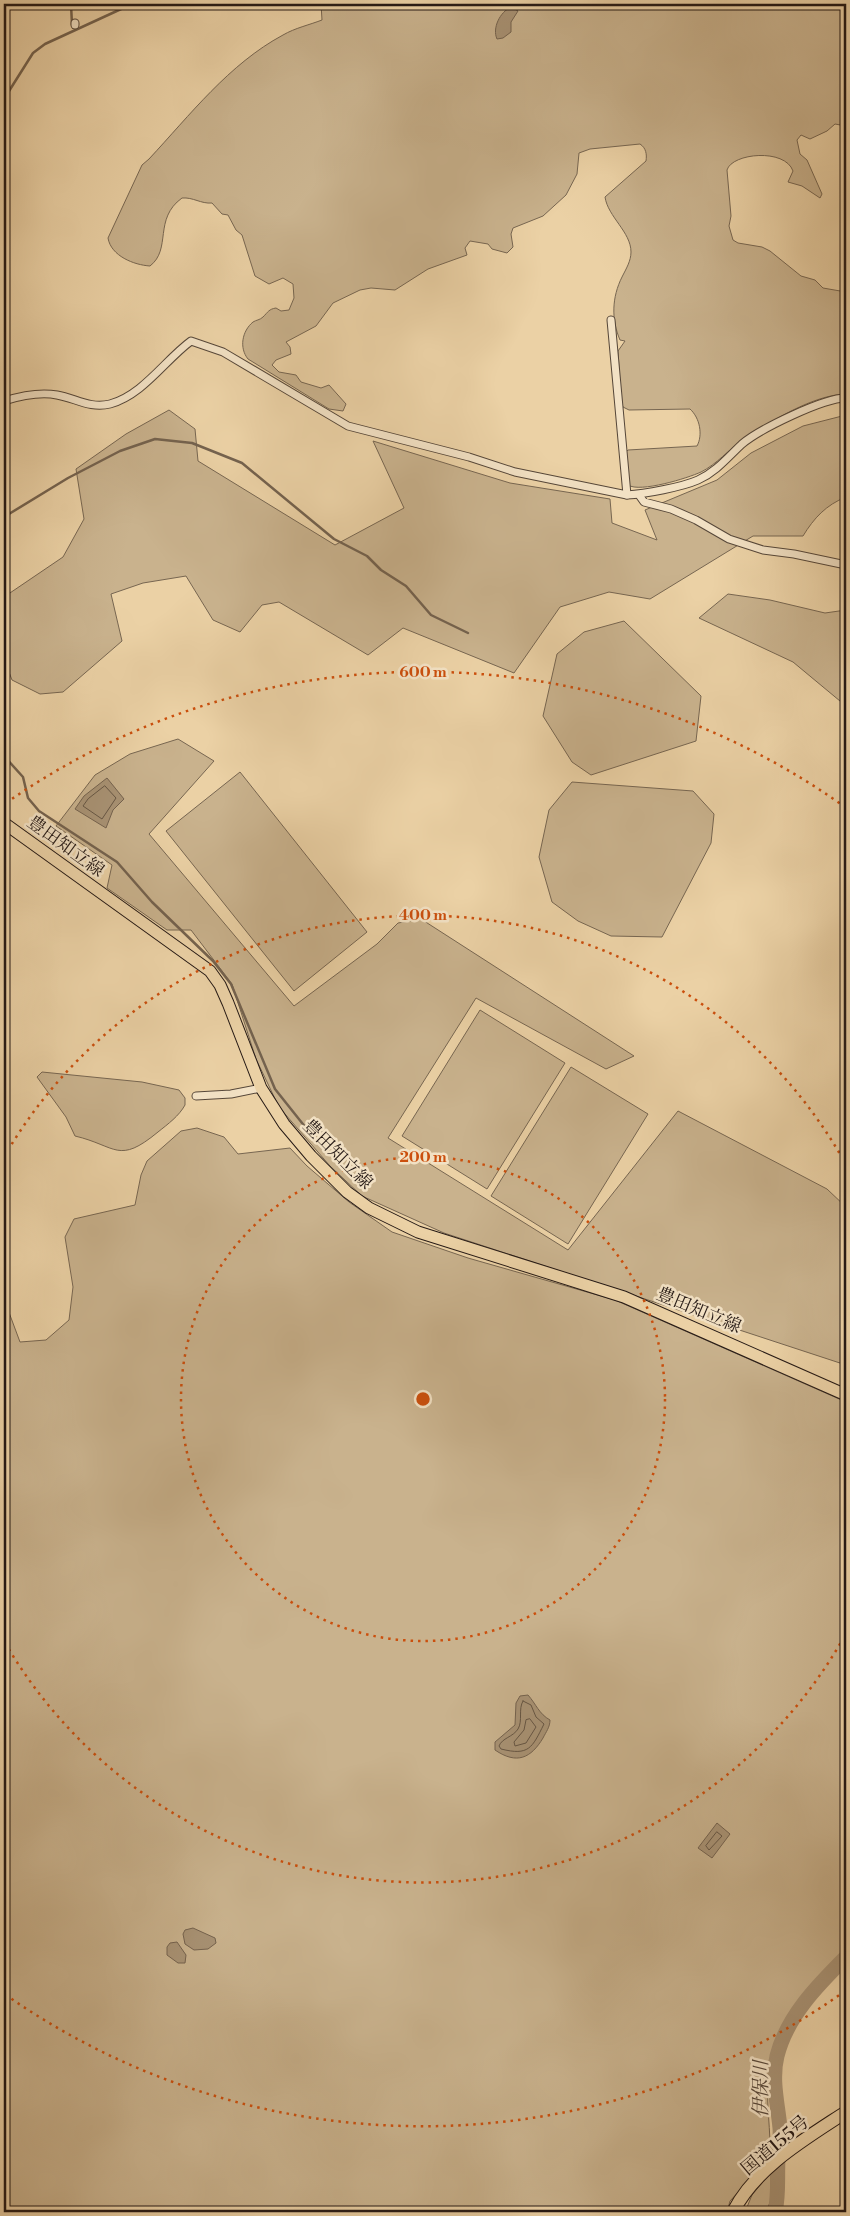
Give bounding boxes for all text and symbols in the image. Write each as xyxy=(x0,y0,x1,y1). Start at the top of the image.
text: 600 m xyxy=(399,663,447,682)
street label: 豊田知立線 xyxy=(23,811,109,882)
text: 400 m xyxy=(399,906,447,925)
street label: 豊田知立線 xyxy=(298,1114,378,1194)
text: 200 m xyxy=(399,1148,447,1167)
street label: 豊田知立線 xyxy=(653,1282,745,1339)
centre of rings xyxy=(414,1390,432,1408)
water label: 伊保川 xyxy=(749,2059,773,2118)
street label: 国道155号 xyxy=(737,2110,814,2180)

